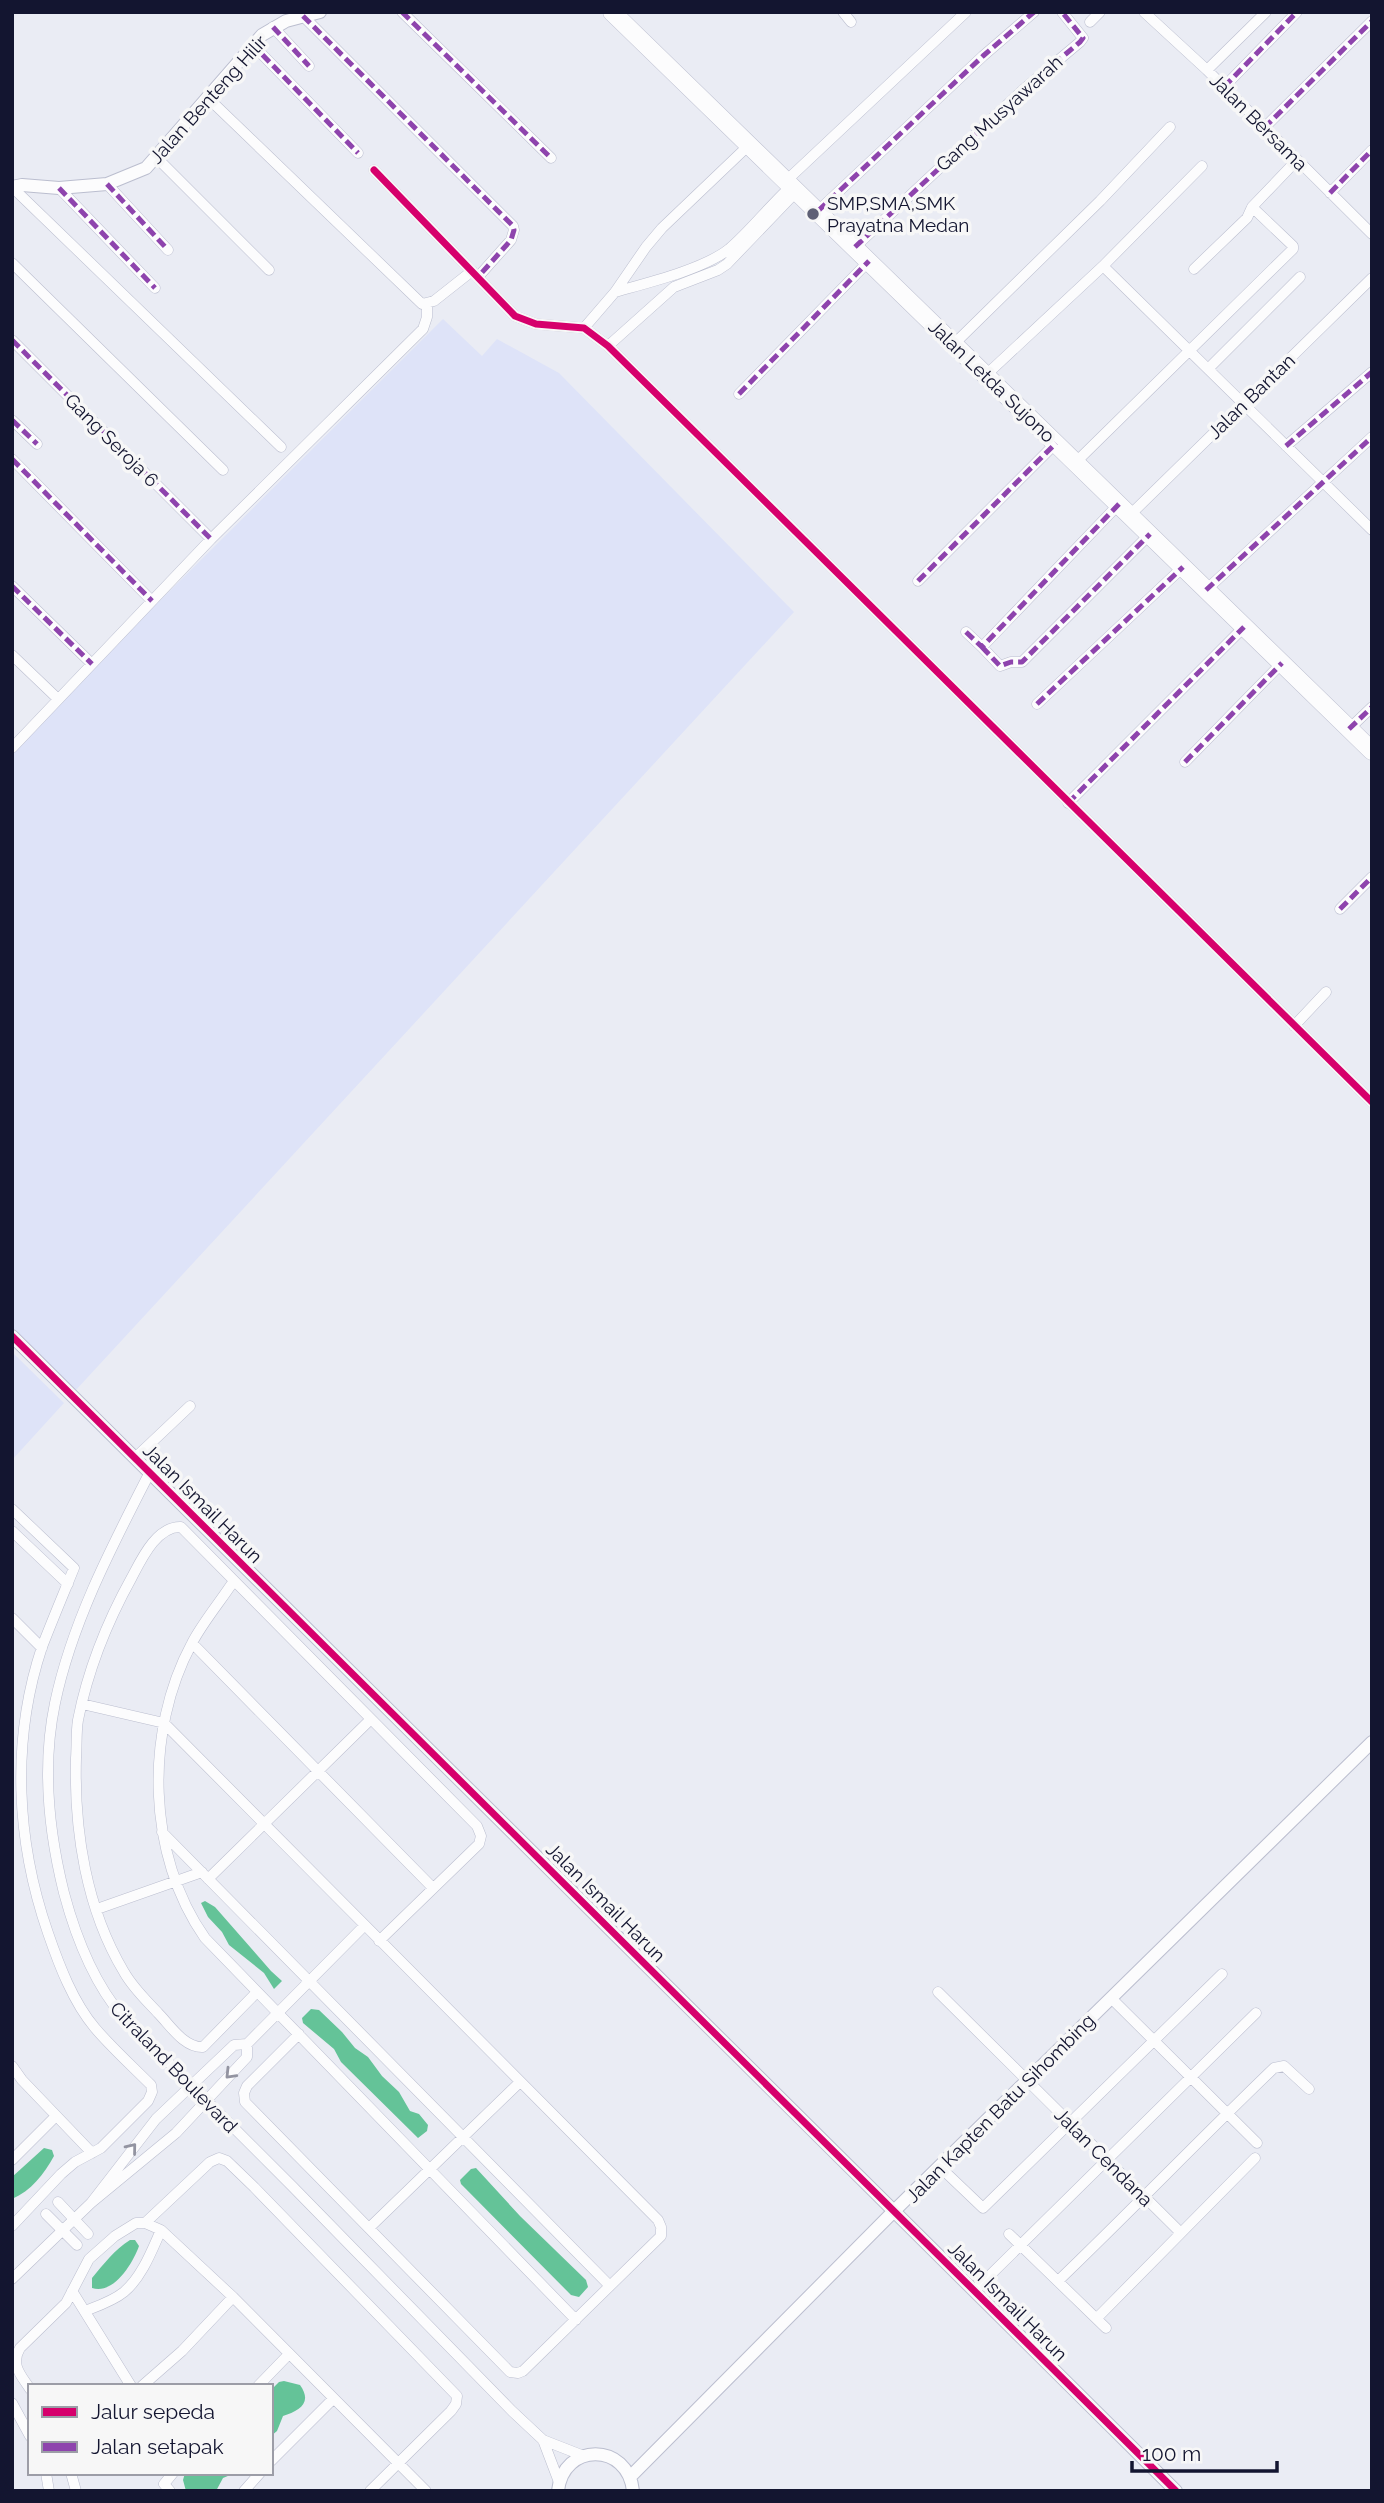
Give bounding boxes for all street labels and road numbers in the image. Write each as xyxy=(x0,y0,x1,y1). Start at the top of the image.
street label: Jalan Benteng Hilir xyxy=(145,30,272,168)
street label: Gang Musyawarah xyxy=(931,51,1067,175)
street label: Jalan Bersama xyxy=(1206,69,1312,175)
street label: Jalan Letda Sujono xyxy=(924,315,1060,447)
street label: Jalan Bantan xyxy=(1203,349,1299,443)
street label: Gang Seroja 6 xyxy=(61,389,163,491)
street label: Jalan Ismail Harun xyxy=(139,1439,267,1567)
street label: Jalan Ismail Harun xyxy=(542,1838,670,1966)
street label: Citraland Boulevard xyxy=(106,1997,242,2137)
street label: Jalan Kapten Batu Sihombing xyxy=(901,2009,1099,2207)
street label: Jalan Cendana xyxy=(1050,2103,1158,2211)
street label: Jalan Ismail Harun xyxy=(944,2237,1072,2365)

